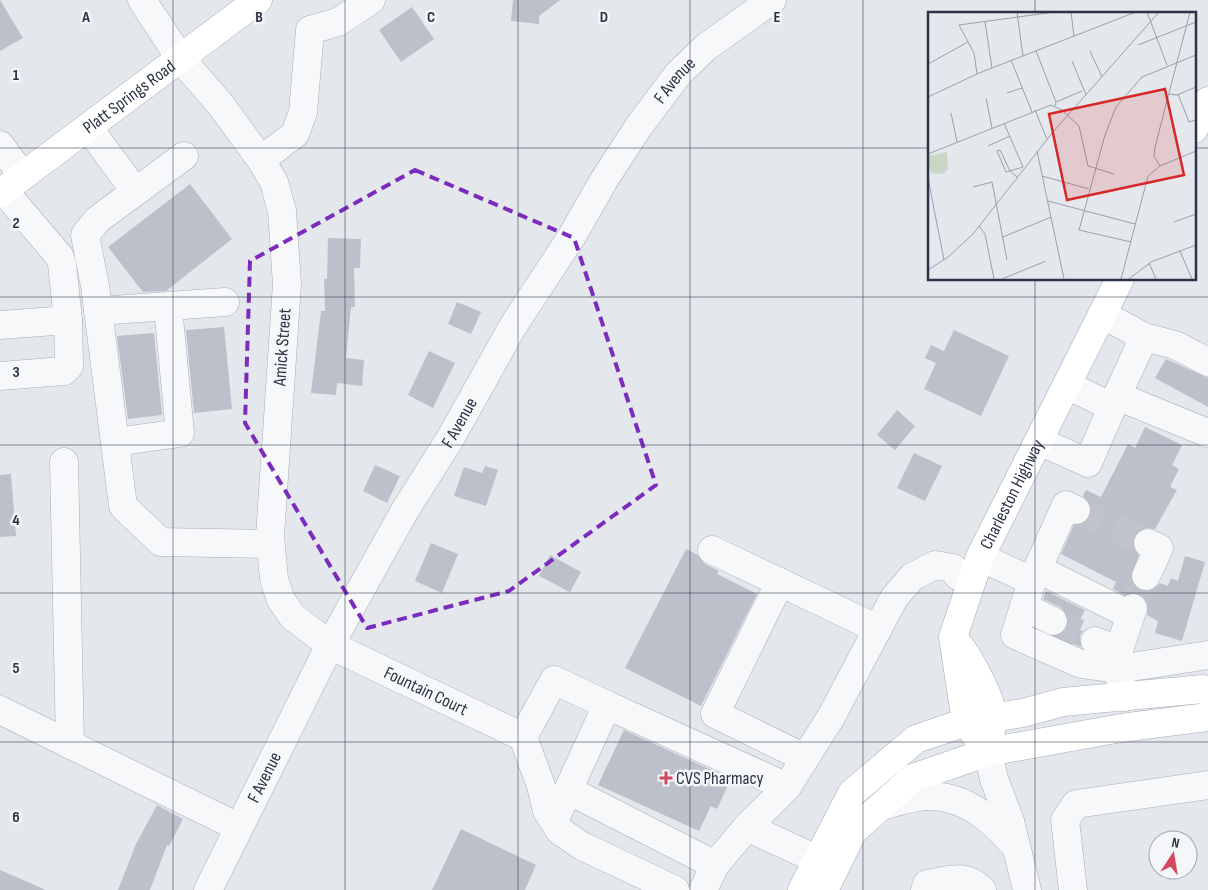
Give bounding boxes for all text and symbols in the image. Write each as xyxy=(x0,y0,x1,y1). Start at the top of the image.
text: A xyxy=(81,8,90,27)
text: B xyxy=(255,8,263,27)
text: C xyxy=(427,8,435,27)
text: D xyxy=(600,8,608,27)
text: E xyxy=(774,8,781,27)
inset map xyxy=(928,12,1196,280)
street label: F Avenue xyxy=(650,53,700,108)
street label: Platt Springs Road xyxy=(79,56,179,138)
text: 1 xyxy=(13,66,20,85)
text: 2 xyxy=(12,214,20,233)
street label: Amick Street xyxy=(269,307,296,388)
text: 3 xyxy=(12,363,20,382)
street label: F Avenue xyxy=(437,394,482,452)
street label: Charleston Highway xyxy=(976,436,1049,553)
text: 4 xyxy=(12,511,20,530)
text: 5 xyxy=(12,659,20,678)
street label: Fountain Court xyxy=(381,662,472,720)
street label: F Avenue xyxy=(243,749,286,806)
place label: CVS Pharmacy xyxy=(676,768,763,789)
marker: CVS Pharmacy xyxy=(660,772,672,784)
text: 6 xyxy=(12,808,20,827)
north arrow xyxy=(1148,830,1198,880)
text: N xyxy=(1170,834,1181,852)

